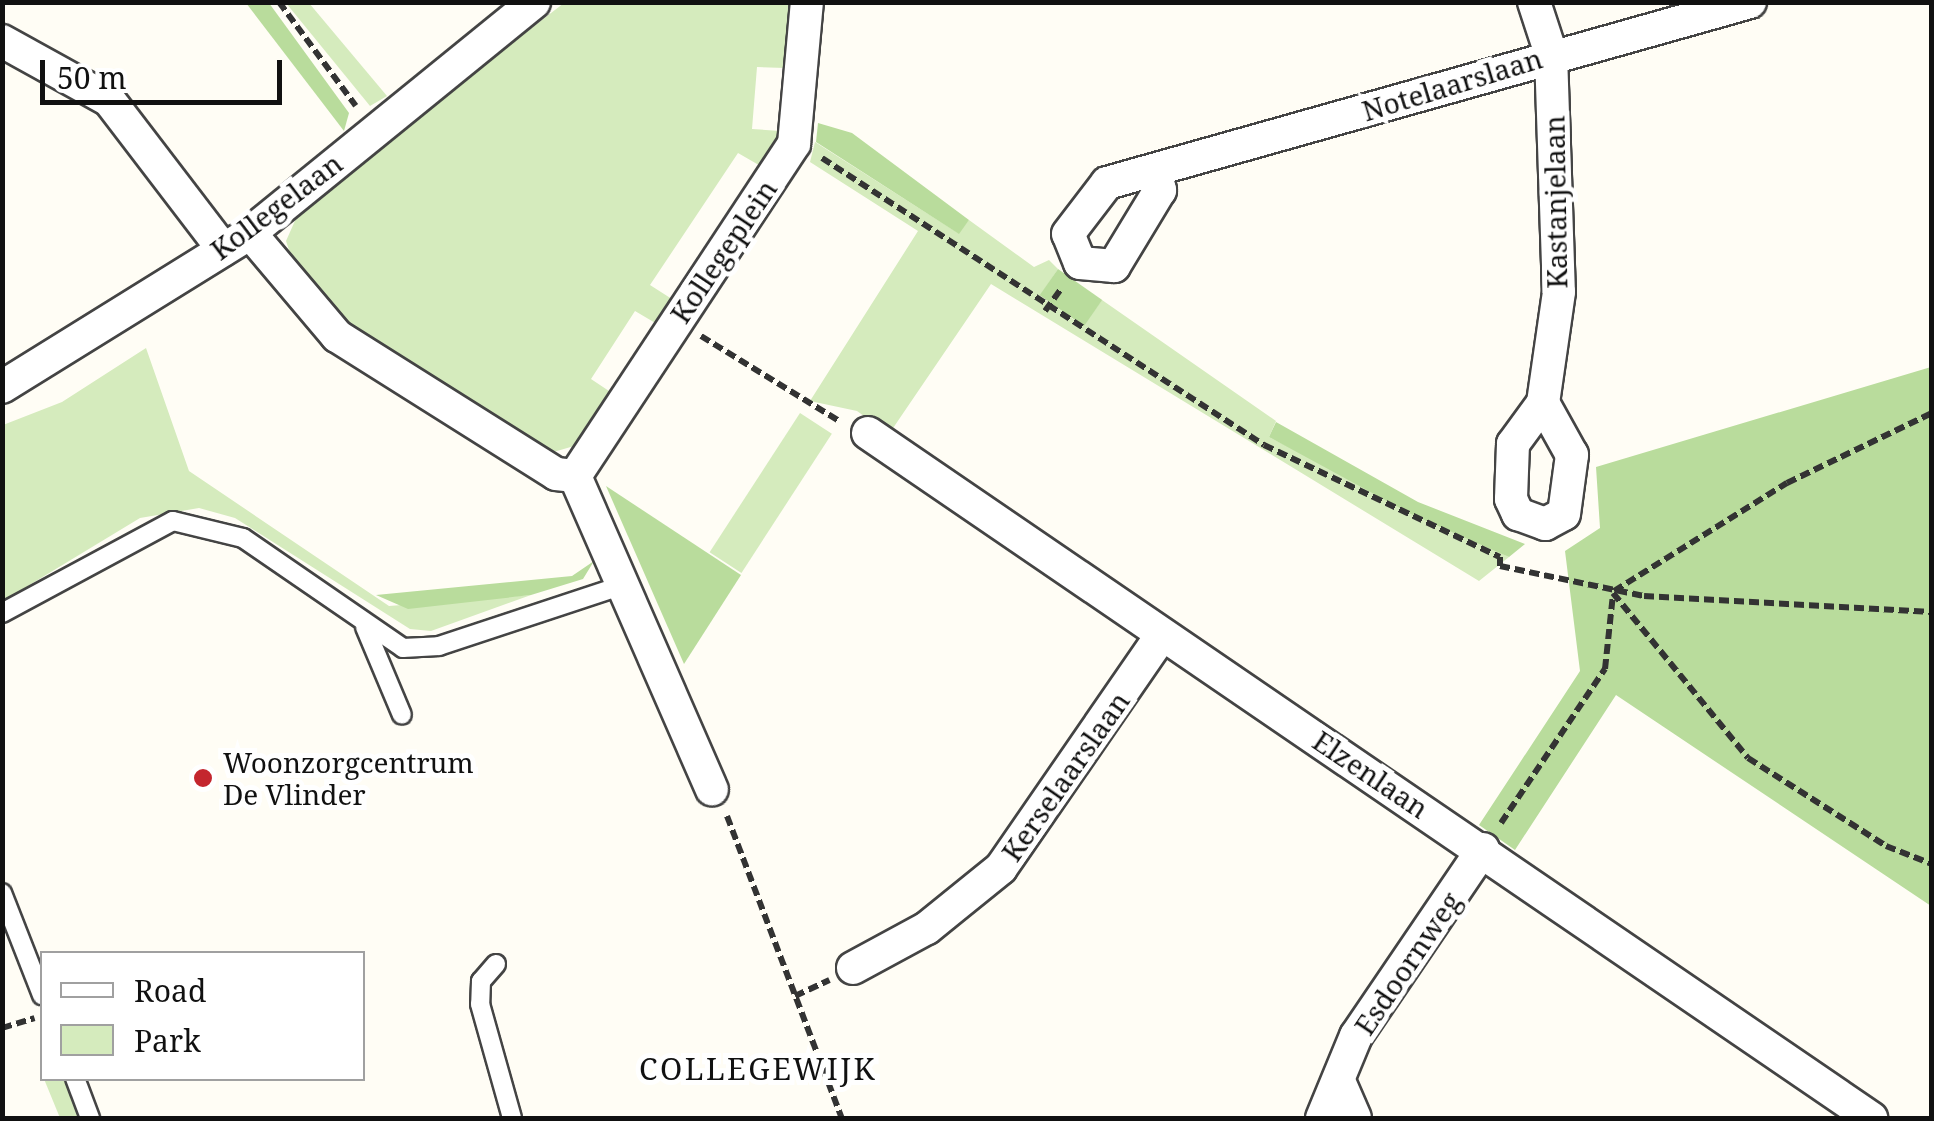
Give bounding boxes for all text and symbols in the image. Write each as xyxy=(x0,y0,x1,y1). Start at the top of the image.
scale bar xyxy=(45,40,288,102)
street label: Notelaarslaan xyxy=(1358,41,1546,127)
text: 50 m xyxy=(57,57,127,98)
street label: Kastanjelaan xyxy=(1537,115,1573,289)
street label: Kollegelaan xyxy=(204,146,348,266)
street label: Kollegeplein xyxy=(663,173,783,329)
street label: Kerselaarslaan xyxy=(994,685,1136,867)
street label: Elzenlaan xyxy=(1307,723,1435,825)
place label: Woonzorgcentrum De Vlinder xyxy=(223,745,474,811)
marker: Woonzorgcentrum De Vlinder xyxy=(192,767,214,789)
street label: Esdoornweg xyxy=(1347,885,1467,1041)
legend xyxy=(40,951,365,1081)
text: Road xyxy=(134,970,206,1011)
text: Park xyxy=(134,1020,201,1061)
district label: COLLEGEWIJK xyxy=(639,1051,877,1087)

